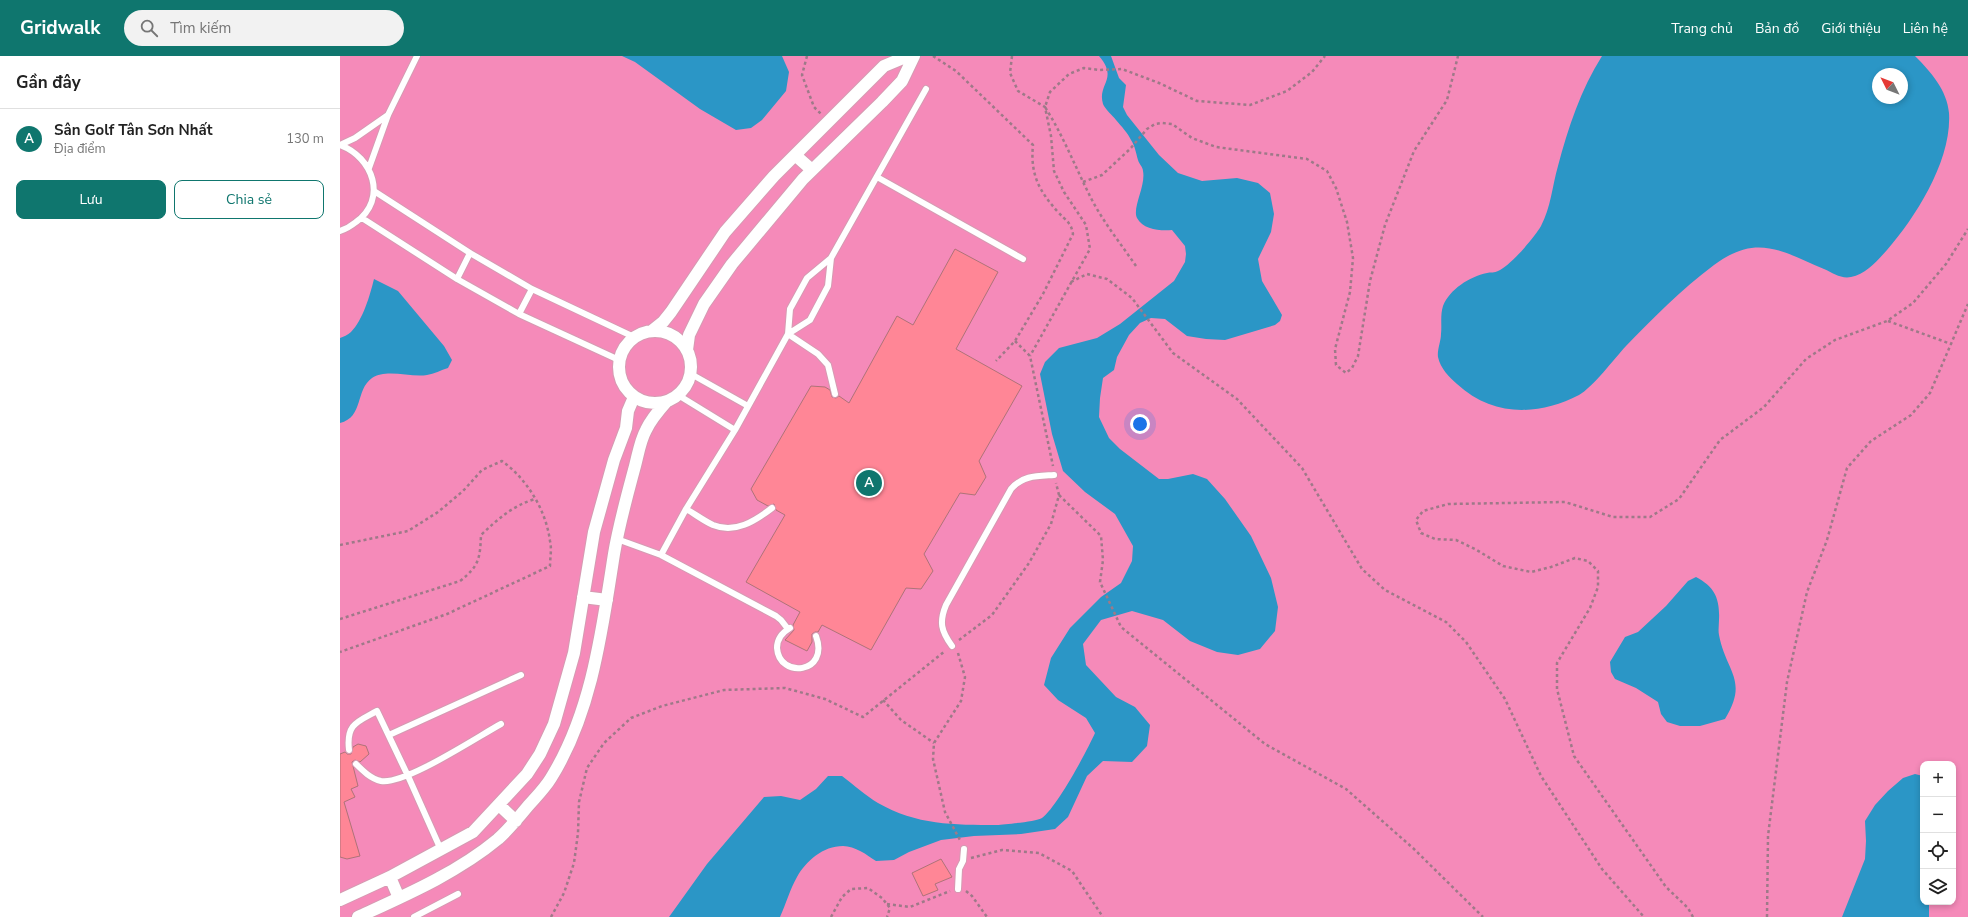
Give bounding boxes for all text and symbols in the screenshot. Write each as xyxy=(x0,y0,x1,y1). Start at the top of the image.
search box xyxy=(124,10,404,46)
text: Gridwalk xyxy=(20,15,100,41)
icon: search xyxy=(138,17,160,39)
text: Tìm kiếm xyxy=(170,18,231,38)
text: Trang chủ xyxy=(1671,19,1733,38)
text: Bản đồ xyxy=(1755,19,1799,38)
text: Giới thiệu xyxy=(1821,19,1881,38)
text: Liên hệ xyxy=(1903,19,1948,38)
north arrow xyxy=(1872,68,1908,104)
text: Gần đây xyxy=(16,71,81,94)
text: Sân Golf Tân Sơn Nhất xyxy=(54,120,212,140)
text: A xyxy=(24,130,34,148)
text: 130 m xyxy=(286,130,324,148)
text: Địa điểm xyxy=(54,140,106,158)
button: Lưu xyxy=(16,180,166,219)
button: Chia sẻ xyxy=(174,180,324,219)
your location xyxy=(1130,414,1150,434)
pin: A xyxy=(856,468,882,498)
map controls xyxy=(1920,761,1956,905)
button: + xyxy=(1920,761,1956,797)
button: − xyxy=(1920,797,1956,833)
button: locate xyxy=(1920,833,1956,869)
button: layers xyxy=(1920,869,1956,905)

